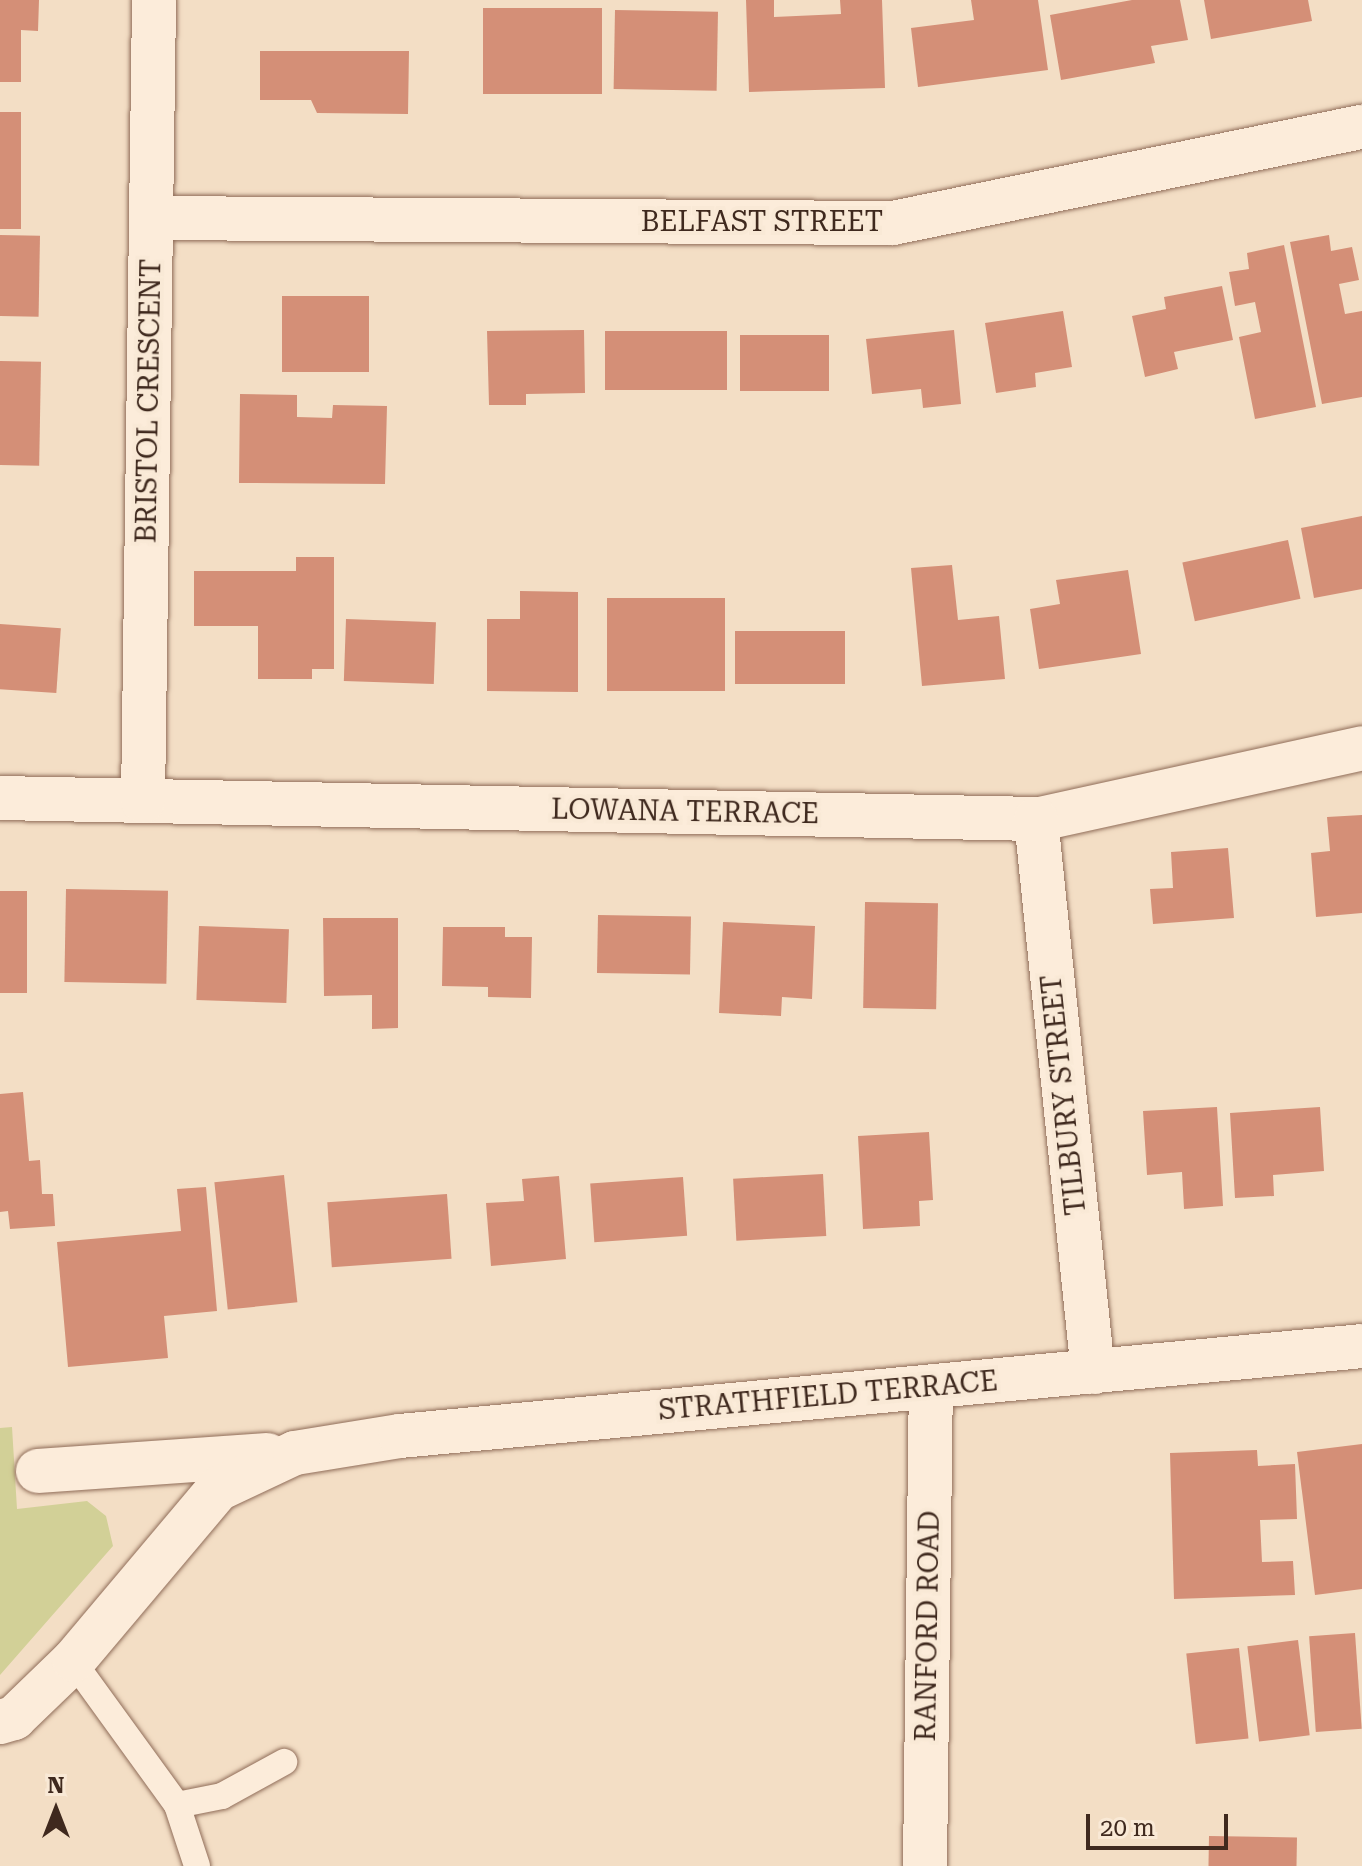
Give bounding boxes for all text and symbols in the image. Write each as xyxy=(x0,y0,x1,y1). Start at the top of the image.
street label: BELFAST STREET xyxy=(641,205,883,239)
street label: BRISTOL CRESCENT xyxy=(130,258,168,544)
street label: LOWANA TERRACE xyxy=(551,793,819,831)
street label: TILBURY STREET xyxy=(1035,973,1093,1217)
street label: STRATHFIELD TERRACE xyxy=(657,1364,999,1428)
street label: RANFORD ROAD xyxy=(909,1510,947,1742)
north arrow xyxy=(16,1770,96,1850)
text: N xyxy=(48,1773,64,1798)
scale bar xyxy=(1090,1798,1232,1848)
text: 20 m xyxy=(1100,1814,1155,1842)

